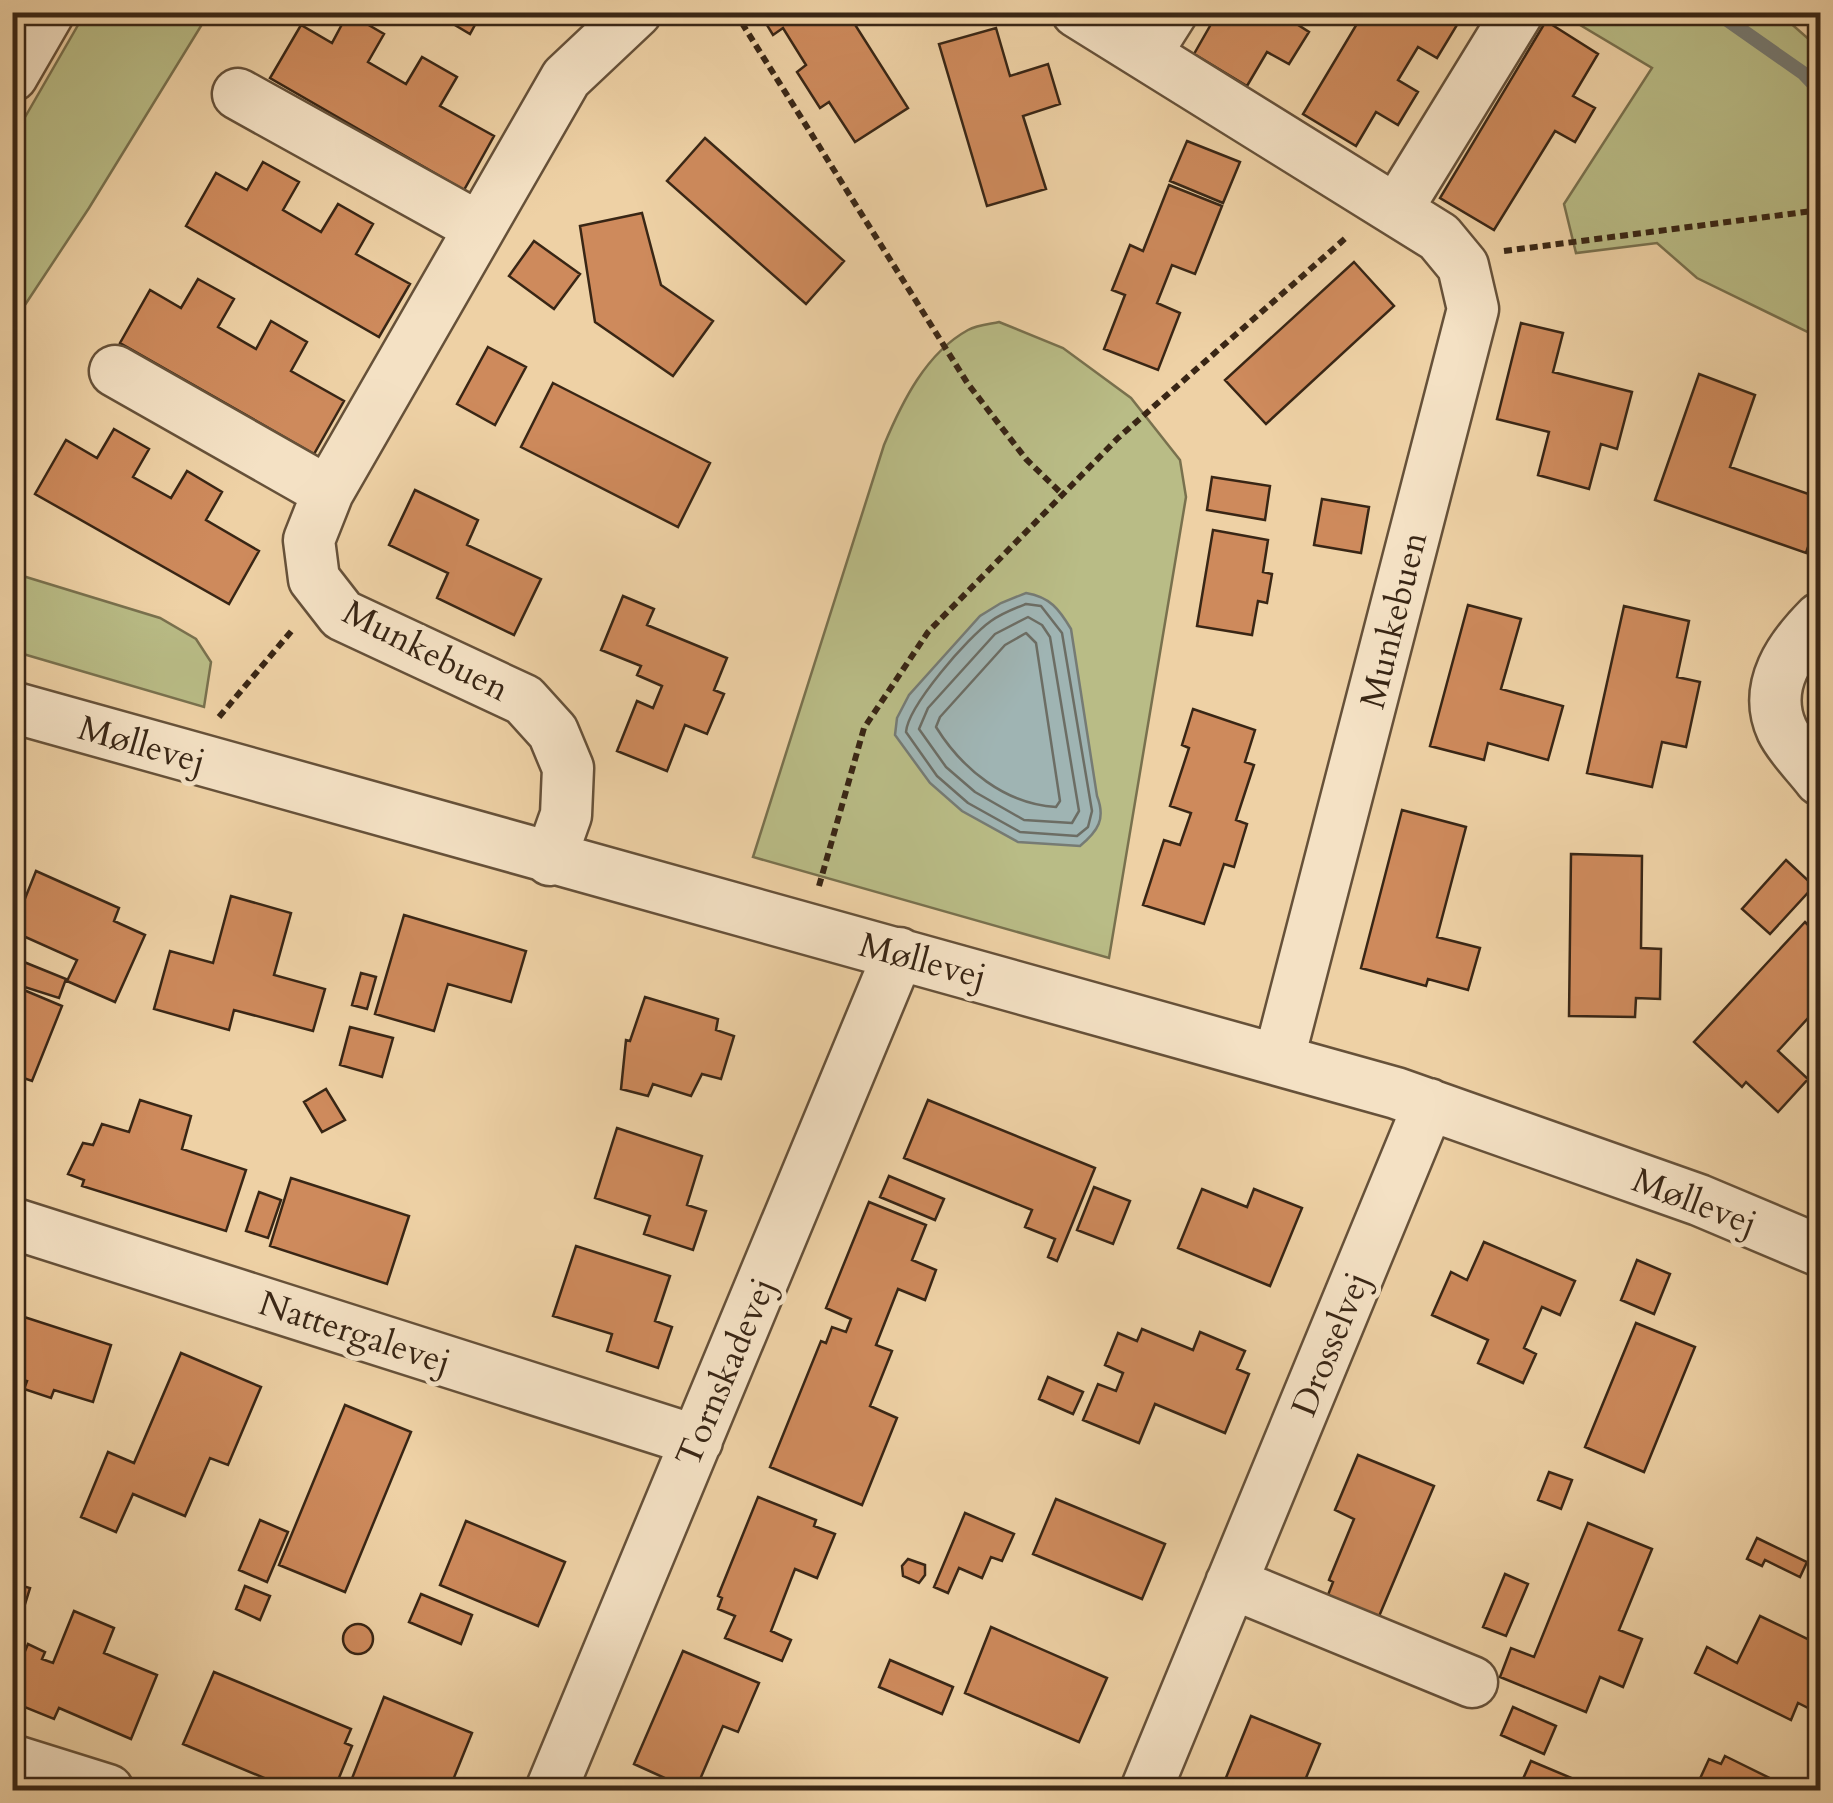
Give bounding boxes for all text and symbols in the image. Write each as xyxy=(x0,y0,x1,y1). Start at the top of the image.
street label: Munkebuen xyxy=(1349,527,1439,714)
street label: Munkebuen xyxy=(334,589,517,713)
street label: Møllevej xyxy=(73,704,211,786)
street label: Møllevej xyxy=(854,921,992,1001)
street label: Møllevej xyxy=(1625,1156,1764,1248)
street label: Drosselvej xyxy=(1280,1265,1382,1424)
street label: Tornskadevej xyxy=(665,1271,787,1474)
street label: Nattergalevej xyxy=(253,1279,457,1386)

